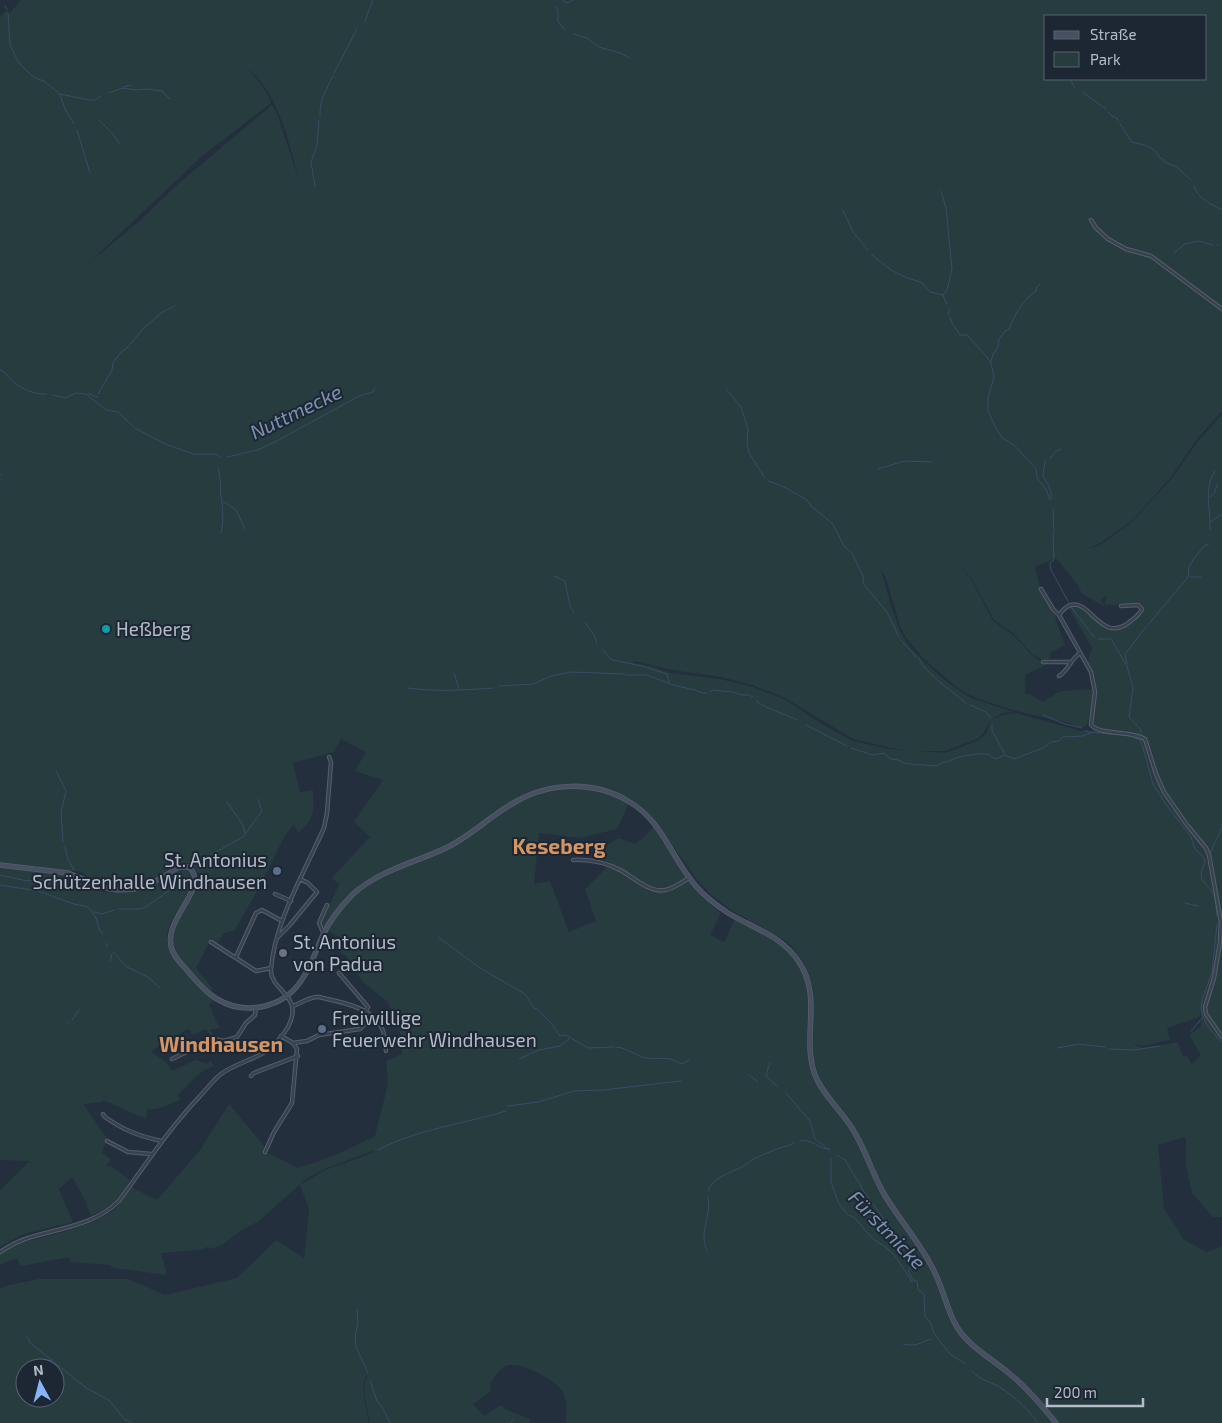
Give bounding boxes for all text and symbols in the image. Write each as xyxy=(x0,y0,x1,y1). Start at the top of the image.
legend xyxy=(1044,15,1207,80)
text: Straße xyxy=(1090,25,1136,43)
text: Park xyxy=(1090,50,1121,68)
water label: Nuttmecke xyxy=(246,378,346,444)
place label: Heßberg xyxy=(116,617,191,640)
marker: Heßberg xyxy=(100,623,112,635)
district label: Keseberg xyxy=(512,833,606,858)
place label: St. Antonius Schützenhalle Windhausen xyxy=(32,848,267,893)
marker: St. Antonius Schützenhalle Windhausen xyxy=(271,865,283,877)
place label: St. Antonius von Padua xyxy=(293,930,396,975)
marker: St. Antonius von Padua xyxy=(277,947,289,959)
place label: Freiwillige Feuerwehr Windhausen xyxy=(332,1006,537,1051)
marker: Freiwillige Feuerwehr Windhausen xyxy=(316,1023,328,1035)
district label: Windhausen xyxy=(159,1031,283,1056)
water label: Fürstmicke xyxy=(844,1185,931,1274)
north arrow xyxy=(15,1358,65,1408)
text: N xyxy=(32,1361,44,1379)
scale bar xyxy=(1047,1376,1143,1408)
text: 200 m xyxy=(1054,1383,1097,1401)

